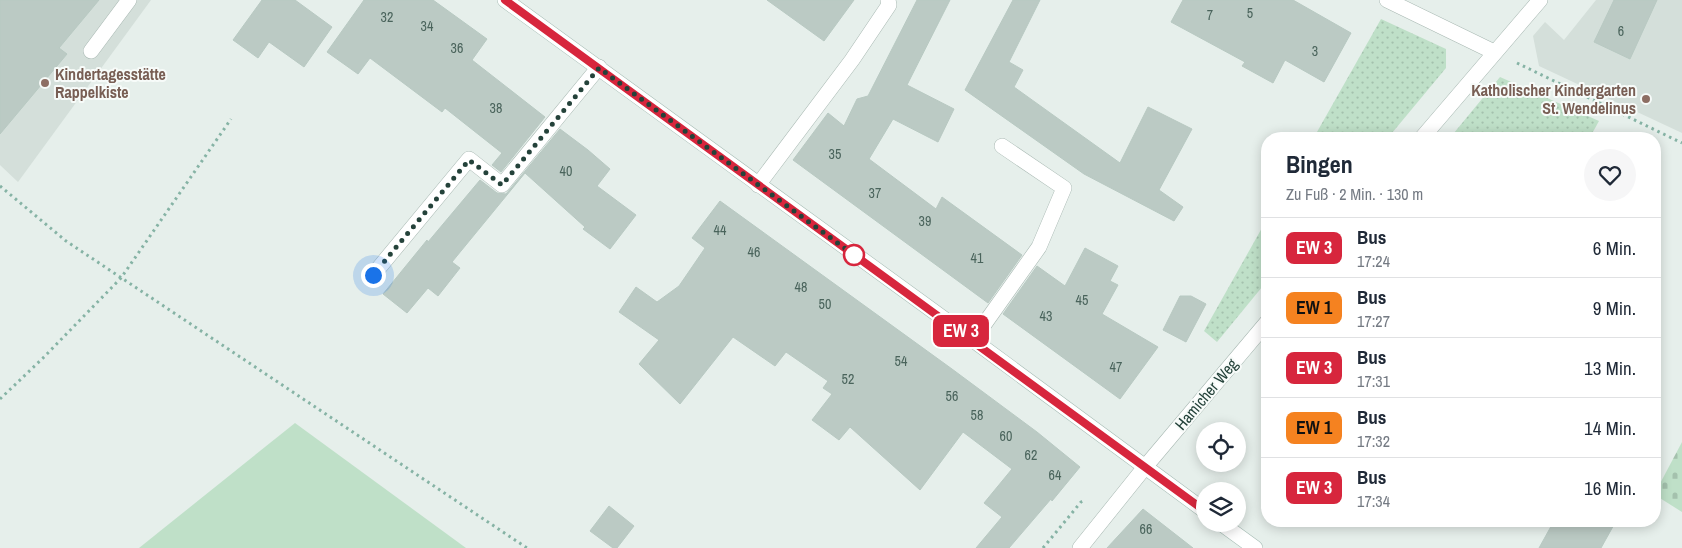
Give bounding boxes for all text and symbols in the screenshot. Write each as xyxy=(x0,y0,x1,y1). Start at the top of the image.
house number: 5 xyxy=(1247,4,1253,22)
house number: 7 xyxy=(1207,6,1213,24)
house number: 32 xyxy=(381,8,393,26)
house number: 34 xyxy=(421,17,434,35)
house number: 6 xyxy=(1618,22,1624,40)
house number: 36 xyxy=(451,39,463,57)
house number: 3 xyxy=(1312,42,1318,60)
place label: Kindertagesstätte Rappelkiste xyxy=(55,63,166,103)
marker: Kindertagesstätte Rappelkiste xyxy=(39,77,51,89)
place label: Katholischer Kindergarten St. Wendelinus xyxy=(1471,79,1636,119)
marker: Katholischer Kindergarten St. Wendelinus xyxy=(1640,93,1652,105)
house number: 38 xyxy=(490,99,502,117)
house number: 35 xyxy=(829,145,841,163)
text: Bingen xyxy=(1286,148,1353,180)
button: heart xyxy=(1584,149,1636,201)
house number: 40 xyxy=(560,162,572,180)
text: Zu Fuß · 2 Min. · 130 m xyxy=(1286,183,1423,205)
house number: 37 xyxy=(869,184,881,202)
house number: 39 xyxy=(919,212,931,230)
house number: 44 xyxy=(714,221,727,239)
text: Bus xyxy=(1357,224,1387,250)
text: EW 3 xyxy=(1296,235,1332,260)
text: 6 Min. xyxy=(1593,235,1636,261)
house number: 46 xyxy=(748,243,760,261)
unlabelled marker xyxy=(843,244,865,266)
house number: 41 xyxy=(971,249,984,267)
text: 17:24 xyxy=(1357,250,1390,272)
your location xyxy=(361,263,386,288)
house number: 48 xyxy=(795,278,807,296)
text: Bus xyxy=(1357,284,1387,310)
house number: 45 xyxy=(1076,291,1088,309)
house number: 50 xyxy=(819,295,831,313)
text: EW 1 xyxy=(1296,295,1332,320)
text: 9 Min. xyxy=(1593,295,1636,321)
house number: 43 xyxy=(1040,307,1052,325)
text: 17:27 xyxy=(1357,310,1390,332)
line badge: EW 3 xyxy=(926,315,996,347)
text: EW 3 xyxy=(943,318,979,343)
text: Bus xyxy=(1357,344,1387,370)
house number: 54 xyxy=(895,352,908,370)
street label: Hamicher Weg xyxy=(1170,353,1243,434)
text: EW 3 xyxy=(1296,355,1332,380)
text: 13 Min. xyxy=(1584,355,1636,381)
house number: 47 xyxy=(1110,358,1122,376)
house number: 52 xyxy=(842,370,854,388)
text: 17:31 xyxy=(1357,370,1390,392)
house number: 56 xyxy=(946,387,958,405)
text: Bus xyxy=(1357,404,1387,430)
house number: 58 xyxy=(971,406,983,424)
text: EW 1 xyxy=(1296,415,1332,440)
text: 14 Min. xyxy=(1584,415,1636,441)
map controls xyxy=(1196,422,1246,532)
button: locate xyxy=(1196,422,1246,472)
house number: 60 xyxy=(1000,427,1012,445)
text: 17:32 xyxy=(1357,430,1390,452)
house number: 62 xyxy=(1025,446,1037,464)
text: Bus xyxy=(1357,464,1387,490)
house number: 64 xyxy=(1049,466,1062,484)
text: EW 3 xyxy=(1296,475,1332,500)
text: 16 Min. xyxy=(1584,475,1636,501)
button: layers xyxy=(1196,482,1246,532)
text: 17:34 xyxy=(1357,490,1390,512)
house number: 66 xyxy=(1140,520,1152,538)

